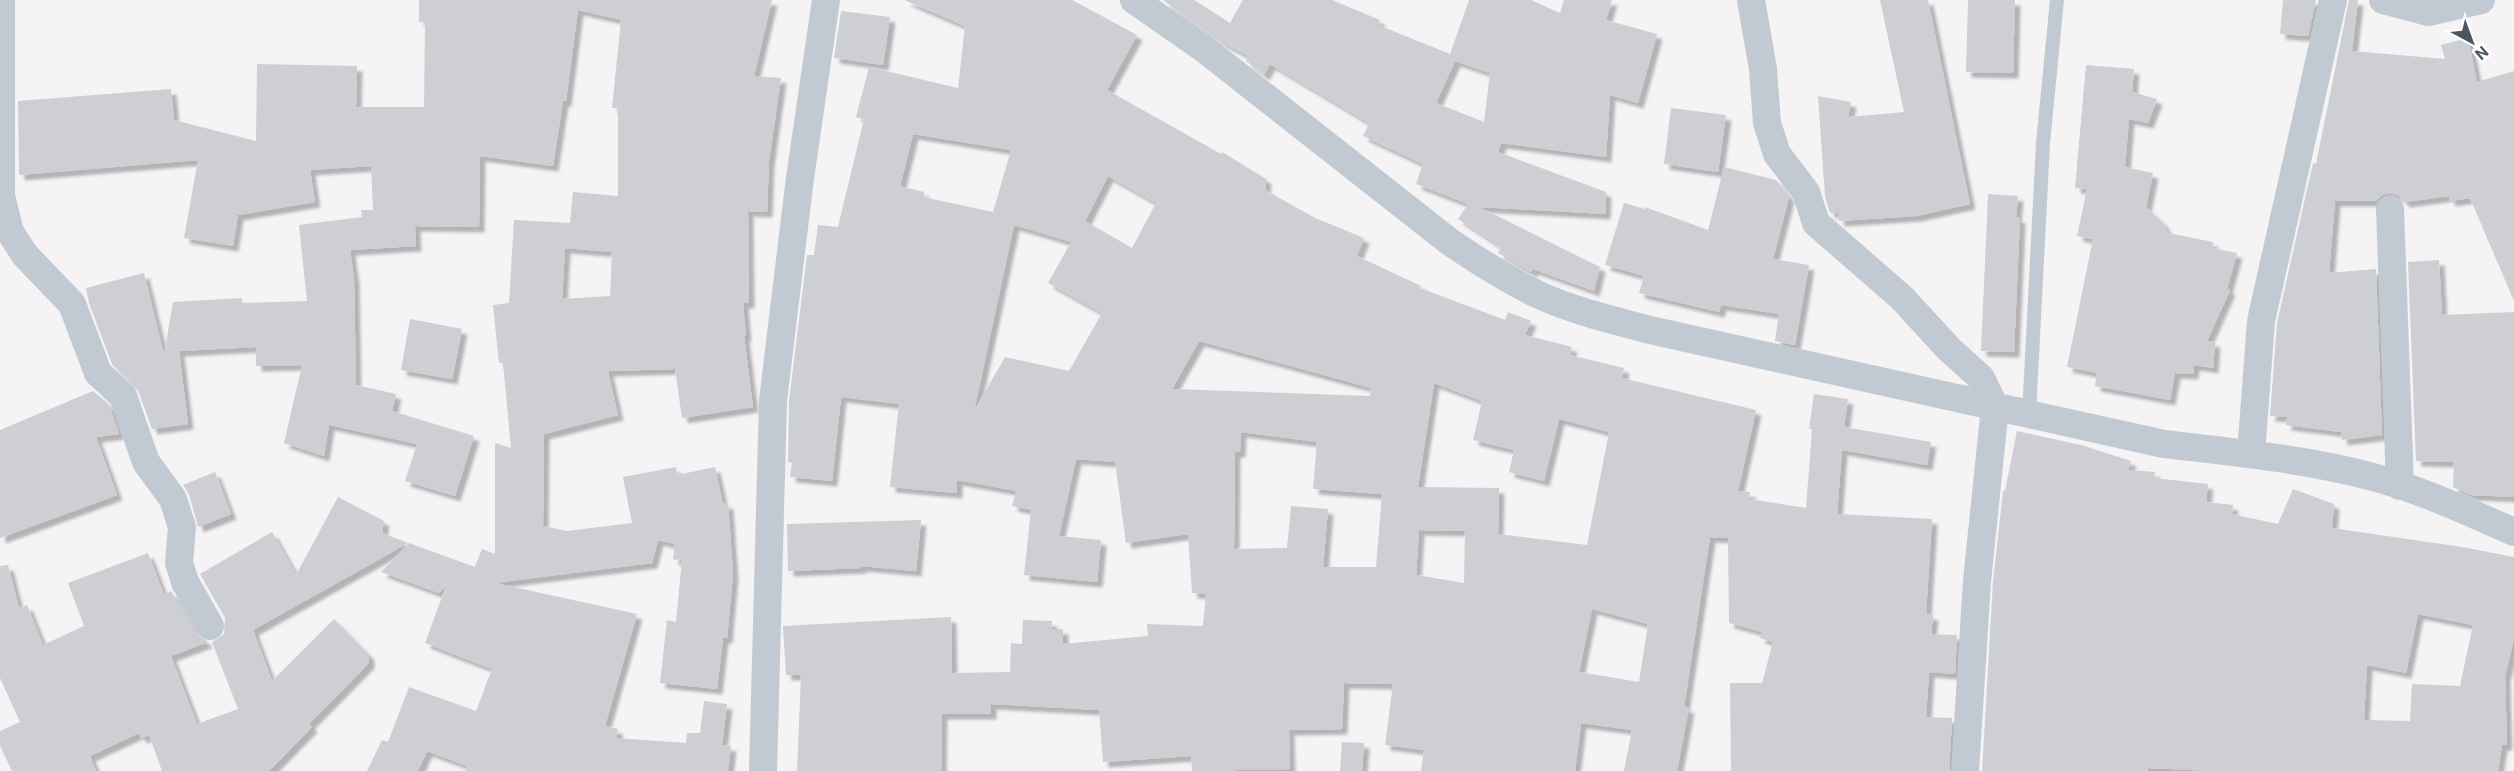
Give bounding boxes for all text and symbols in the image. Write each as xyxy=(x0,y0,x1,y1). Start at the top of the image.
north arrow xyxy=(2442,12,2502,72)
text: N xyxy=(2471,42,2492,64)

